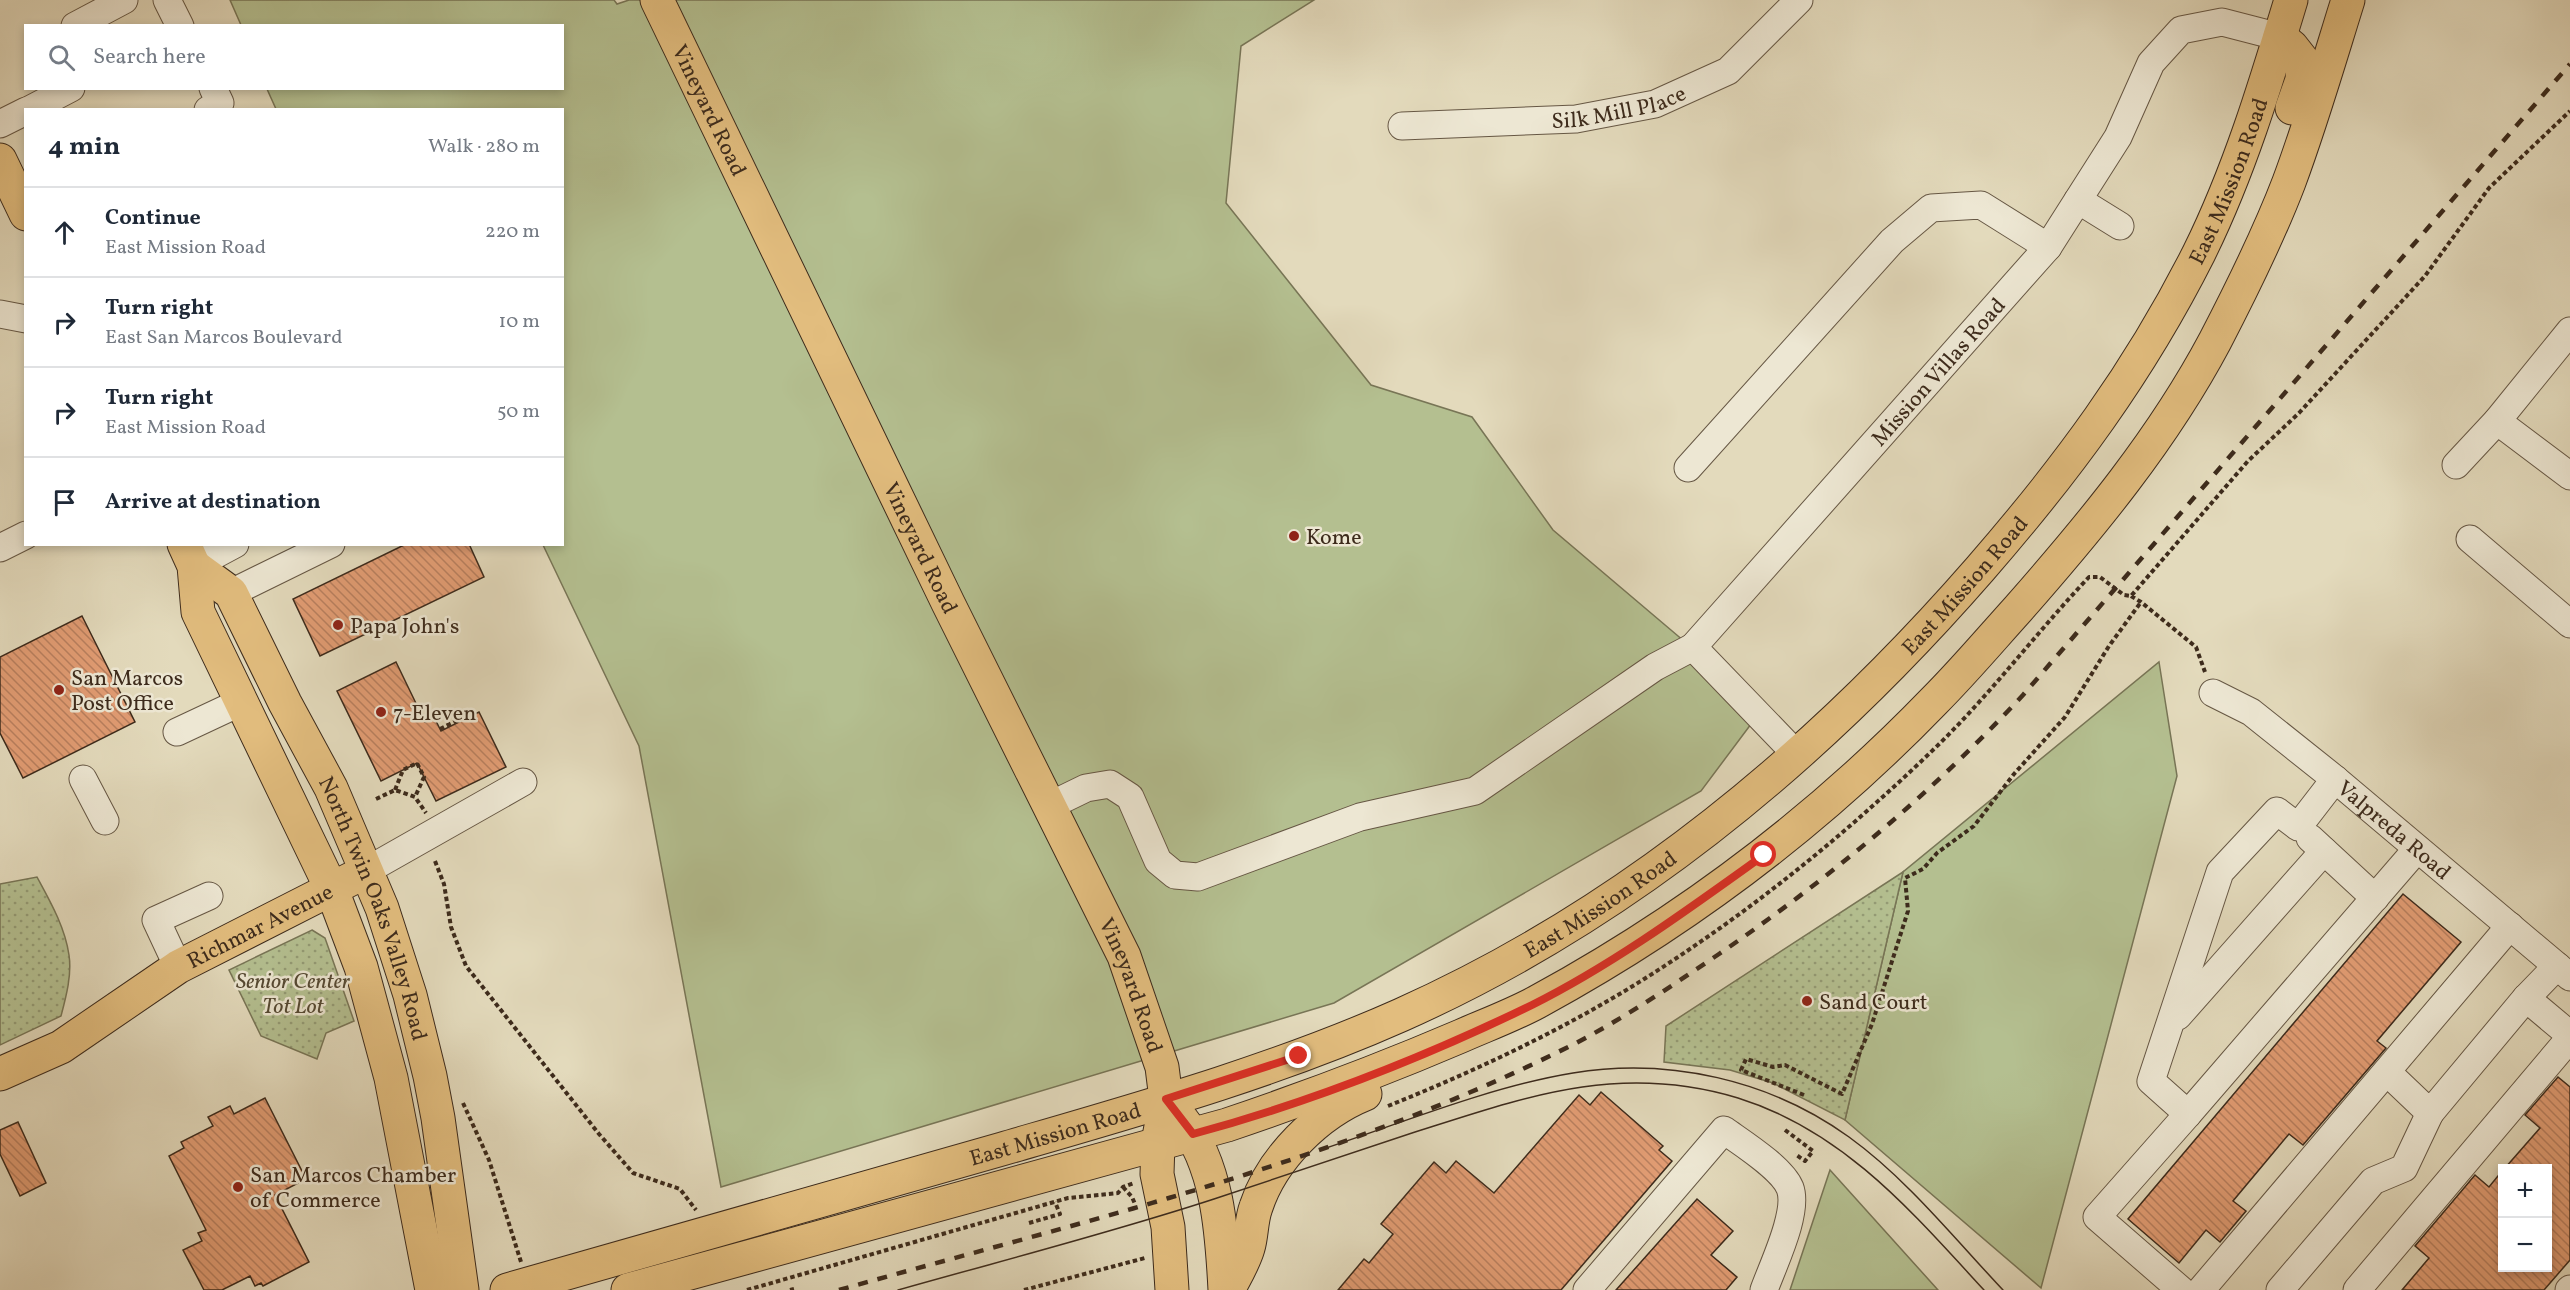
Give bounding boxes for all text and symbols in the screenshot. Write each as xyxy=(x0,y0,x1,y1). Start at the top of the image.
search box xyxy=(24,24,564,90)
street label: Vineyard Road xyxy=(663,40,753,182)
icon: search xyxy=(45,41,78,74)
text: Search here xyxy=(93,42,206,73)
street label: Silk Mill Place xyxy=(1551,79,1692,138)
street label: East Mission Road xyxy=(2183,94,2278,271)
text: 4 min xyxy=(48,129,120,165)
text: Walk · 280 m xyxy=(428,133,540,161)
text: Continue xyxy=(105,203,201,234)
icon: ahead xyxy=(48,216,81,249)
text: 220 m xyxy=(485,218,540,246)
text: East Mission Road xyxy=(105,234,266,262)
street label: Mission Villas Road xyxy=(1865,292,2014,454)
text: Turn right xyxy=(105,293,213,324)
icon: right xyxy=(48,306,81,339)
text: 10 m xyxy=(499,308,540,336)
text: East San Marcos Boulevard xyxy=(105,324,342,352)
text: Turn right xyxy=(105,383,213,414)
icon: right xyxy=(48,396,81,429)
text: 50 m xyxy=(497,398,540,426)
text: East Mission Road xyxy=(105,414,266,442)
street label: Vineyard Road xyxy=(874,478,964,620)
icon: arrive xyxy=(48,486,81,519)
text: Arrive at destination xyxy=(105,487,321,518)
street label: East Mission Road xyxy=(1895,510,2037,664)
place label: Kome xyxy=(1306,523,1362,554)
marker: Kome xyxy=(1287,529,1301,543)
place label: Papa John's xyxy=(350,612,459,643)
marker: Papa John's xyxy=(331,618,345,632)
place label: San Marcos Post Office xyxy=(71,664,183,720)
marker: San Marcos Post Office xyxy=(52,683,66,697)
place label: 7-Eleven xyxy=(393,699,476,730)
marker: 7-Eleven xyxy=(374,705,388,719)
street label: North Twin Oaks Valley Road xyxy=(309,771,434,1044)
street label: Valpreda Road xyxy=(2329,774,2457,888)
route start xyxy=(1750,841,1776,867)
street label: East Mission Road xyxy=(1519,844,1684,967)
street label: Richmar Avenue xyxy=(182,878,339,978)
street label: Vineyard Road xyxy=(1089,913,1169,1058)
park label: Senior Center Tot Lot xyxy=(236,967,351,1023)
place label: Sand Court xyxy=(1819,988,1928,1019)
marker: Sand Court xyxy=(1800,994,1814,1008)
route end xyxy=(1285,1042,1311,1068)
street label: East Mission Road xyxy=(966,1096,1145,1175)
place label: San Marcos Chamber of Commerce xyxy=(250,1161,456,1217)
map controls xyxy=(2498,1164,2552,1272)
button: + xyxy=(2498,1164,2552,1218)
marker: San Marcos Chamber of Commerce xyxy=(231,1180,245,1194)
button: − xyxy=(2498,1218,2552,1272)

